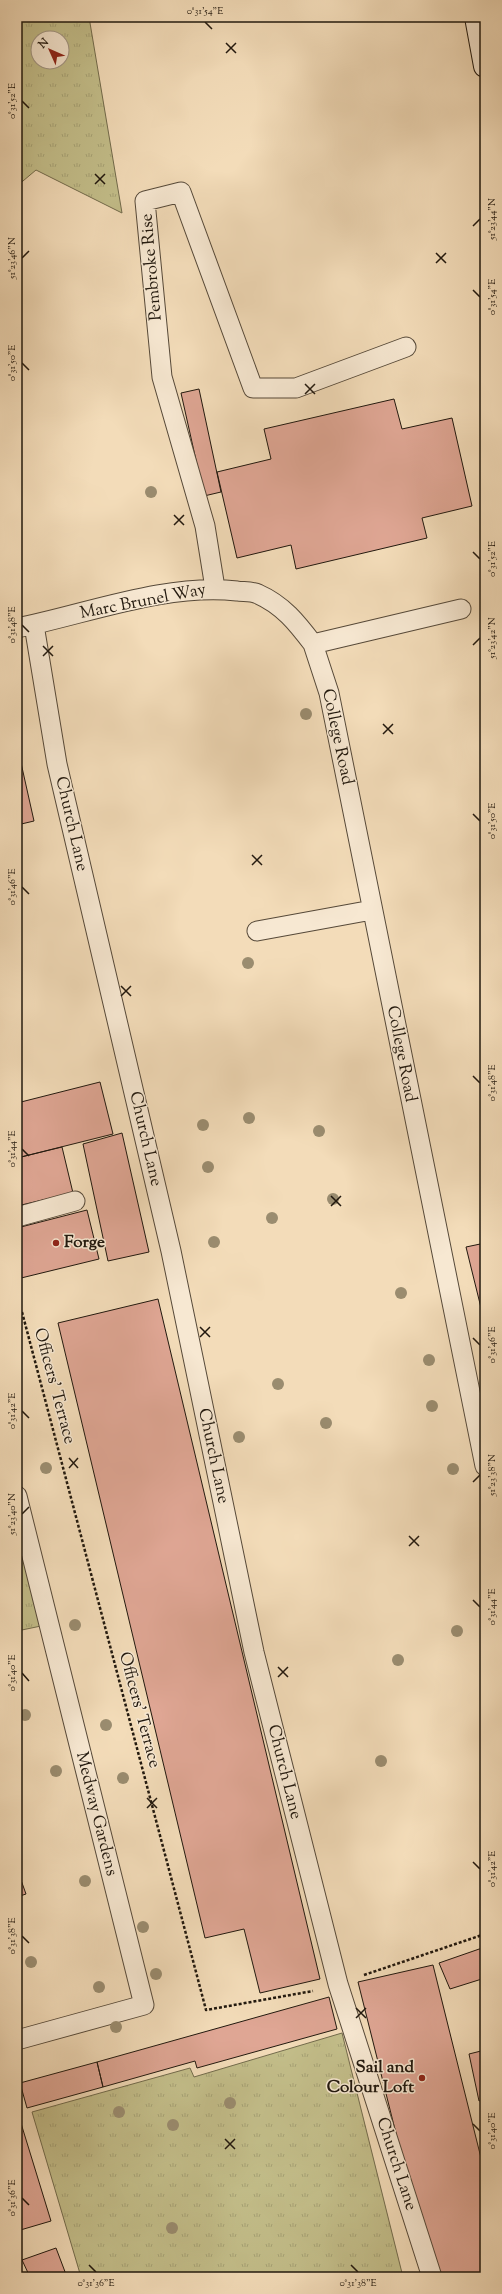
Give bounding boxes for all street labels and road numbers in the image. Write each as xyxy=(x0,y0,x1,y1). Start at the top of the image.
street label: Pembroke Rise xyxy=(135,212,169,322)
street label: Marc Brunel Way xyxy=(78,578,209,626)
street label: College Road xyxy=(315,687,359,788)
street label: Church Lane xyxy=(48,774,94,874)
street label: College Road xyxy=(380,1004,422,1105)
street label: Church Lane xyxy=(122,1089,168,1189)
street label: Officers' Terrace xyxy=(27,1325,81,1447)
street label: Church Lane xyxy=(191,1406,235,1506)
street label: Officers' Terrace xyxy=(112,1649,166,1771)
street label: Church Lane xyxy=(261,1722,307,1822)
street label: Medway Gardens xyxy=(69,1749,123,1879)
street label: Church Lane xyxy=(370,2114,422,2214)

